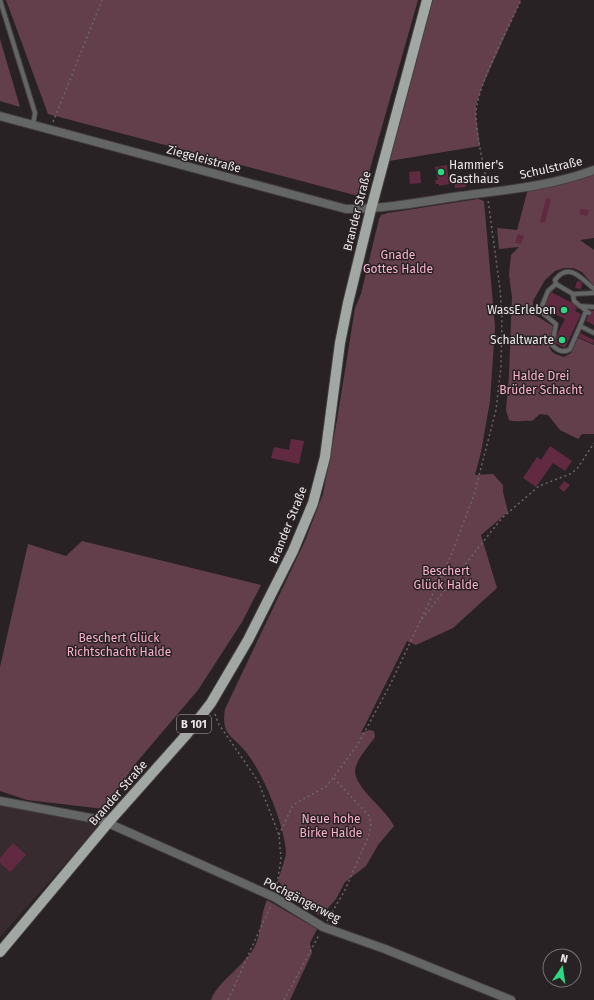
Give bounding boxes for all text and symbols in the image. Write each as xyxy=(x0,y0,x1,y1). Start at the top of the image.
street label: Ziegeleistraße xyxy=(165,142,243,176)
street label: Schulstraße xyxy=(518,154,584,182)
place label: Hammer's Gasthaus xyxy=(449,158,504,186)
marker: Hammer's Gasthaus xyxy=(436,167,446,177)
street label: Brander Straße xyxy=(340,170,374,252)
park label: Gnade Gottes Halde xyxy=(363,248,433,276)
place label: WassErleben xyxy=(487,303,556,317)
marker: WassErleben xyxy=(559,305,569,315)
place label: Schaltwarte xyxy=(490,333,554,347)
marker: Schaltwarte xyxy=(557,335,567,345)
park label: Halde Drei Brüder Schacht xyxy=(499,369,583,397)
street label: Brander Straße xyxy=(266,484,310,566)
park label: Beschert Glück Halde xyxy=(414,564,478,592)
park label: Beschert Glück Richtschacht Halde xyxy=(67,631,171,659)
road number: B 101 xyxy=(177,715,211,733)
street label: Brander Straße xyxy=(86,758,150,828)
park label: Neue hohe Birke Halde xyxy=(300,812,362,840)
street label: Pochgängerweg xyxy=(261,875,344,926)
north arrow xyxy=(542,948,582,988)
text: N xyxy=(559,952,569,966)

